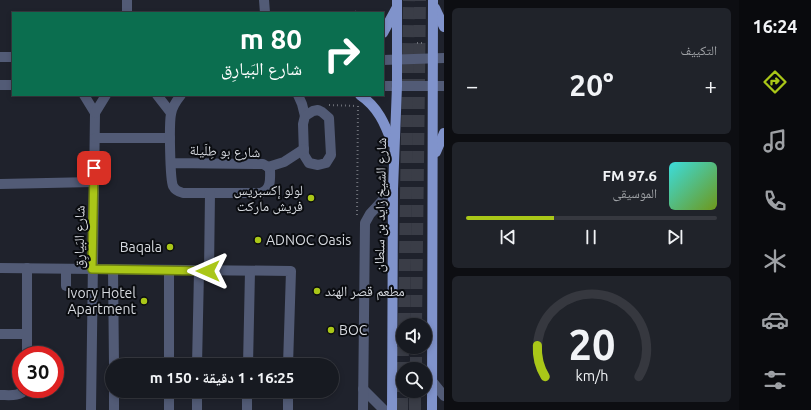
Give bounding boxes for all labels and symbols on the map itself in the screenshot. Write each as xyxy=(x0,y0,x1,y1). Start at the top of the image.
street label: شارع الشيخ زايد بن سلطان xyxy=(371,137,391,273)
street label: شارع بو طِلَيلة xyxy=(189,142,261,162)
pin xyxy=(77,151,111,185)
place label: لولو إكسبريس فريش ماركت xyxy=(234,182,303,215)
marker: لولو إكسبريس فريش ماركت xyxy=(306,193,316,203)
street label: شارع البَيارِق xyxy=(70,205,91,269)
place label: ADNOC Oasis xyxy=(266,232,351,248)
marker: ADNOC Oasis xyxy=(253,235,263,245)
place label: Baqala xyxy=(120,239,162,255)
marker: Baqala xyxy=(165,242,175,252)
position arrow xyxy=(187,250,229,292)
place label: مطعم قصر الهند xyxy=(325,283,405,301)
place label: Ivory Hotel Apartment xyxy=(67,285,136,317)
marker: مطعم قصر الهند xyxy=(312,286,322,296)
marker: Ivory Hotel Apartment xyxy=(139,296,149,306)
place label: BOC xyxy=(339,322,368,338)
marker: BOC xyxy=(326,325,336,335)
speed limit sign: 30 xyxy=(12,346,64,398)

